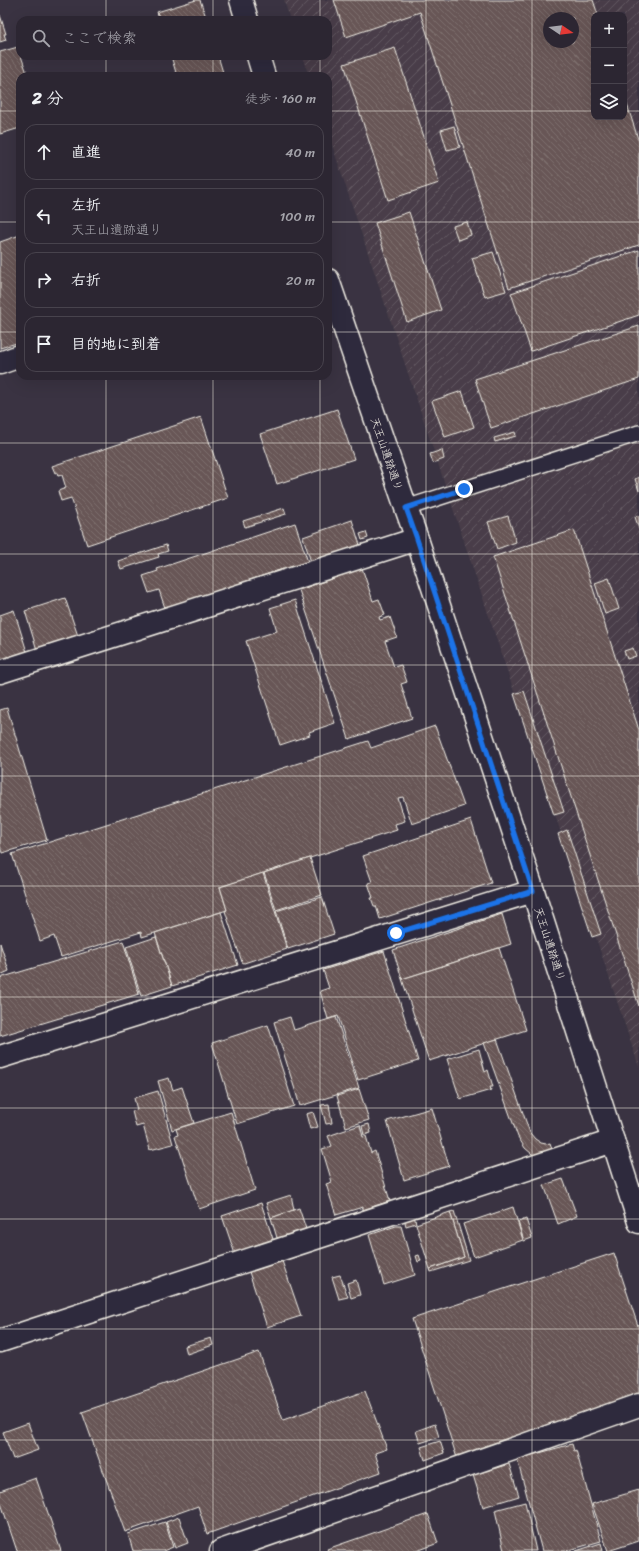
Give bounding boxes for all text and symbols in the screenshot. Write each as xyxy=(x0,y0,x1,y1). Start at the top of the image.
north arrow xyxy=(543,12,579,48)
map controls xyxy=(591,12,627,120)
button: + xyxy=(591,12,627,48)
search box xyxy=(16,16,332,60)
text: ここで検索 xyxy=(62,25,137,51)
icon: search xyxy=(30,27,52,49)
button: − xyxy=(591,48,627,84)
text: 2 分 xyxy=(32,83,63,113)
button: layers xyxy=(591,84,627,120)
text: 徒歩 · 160 m xyxy=(245,87,316,110)
text: 直進 xyxy=(71,139,101,165)
icon: ahead xyxy=(33,141,55,163)
text: 40 m xyxy=(285,141,315,164)
text: 左折 xyxy=(71,192,101,218)
icon: left xyxy=(33,205,55,227)
text: 100 m xyxy=(280,205,315,228)
text: 天王山遺跡通り xyxy=(71,218,162,241)
text: 右折 xyxy=(71,267,101,293)
icon: right xyxy=(33,269,55,291)
text: 20 m xyxy=(286,269,315,292)
text: 目的地に到着 xyxy=(71,331,161,357)
icon: arrive xyxy=(33,333,55,355)
street label: 天王山遺跡通り xyxy=(365,415,408,494)
route end xyxy=(455,480,473,498)
street label: 天王山遺跡通り xyxy=(529,905,570,984)
route start xyxy=(387,924,405,942)

